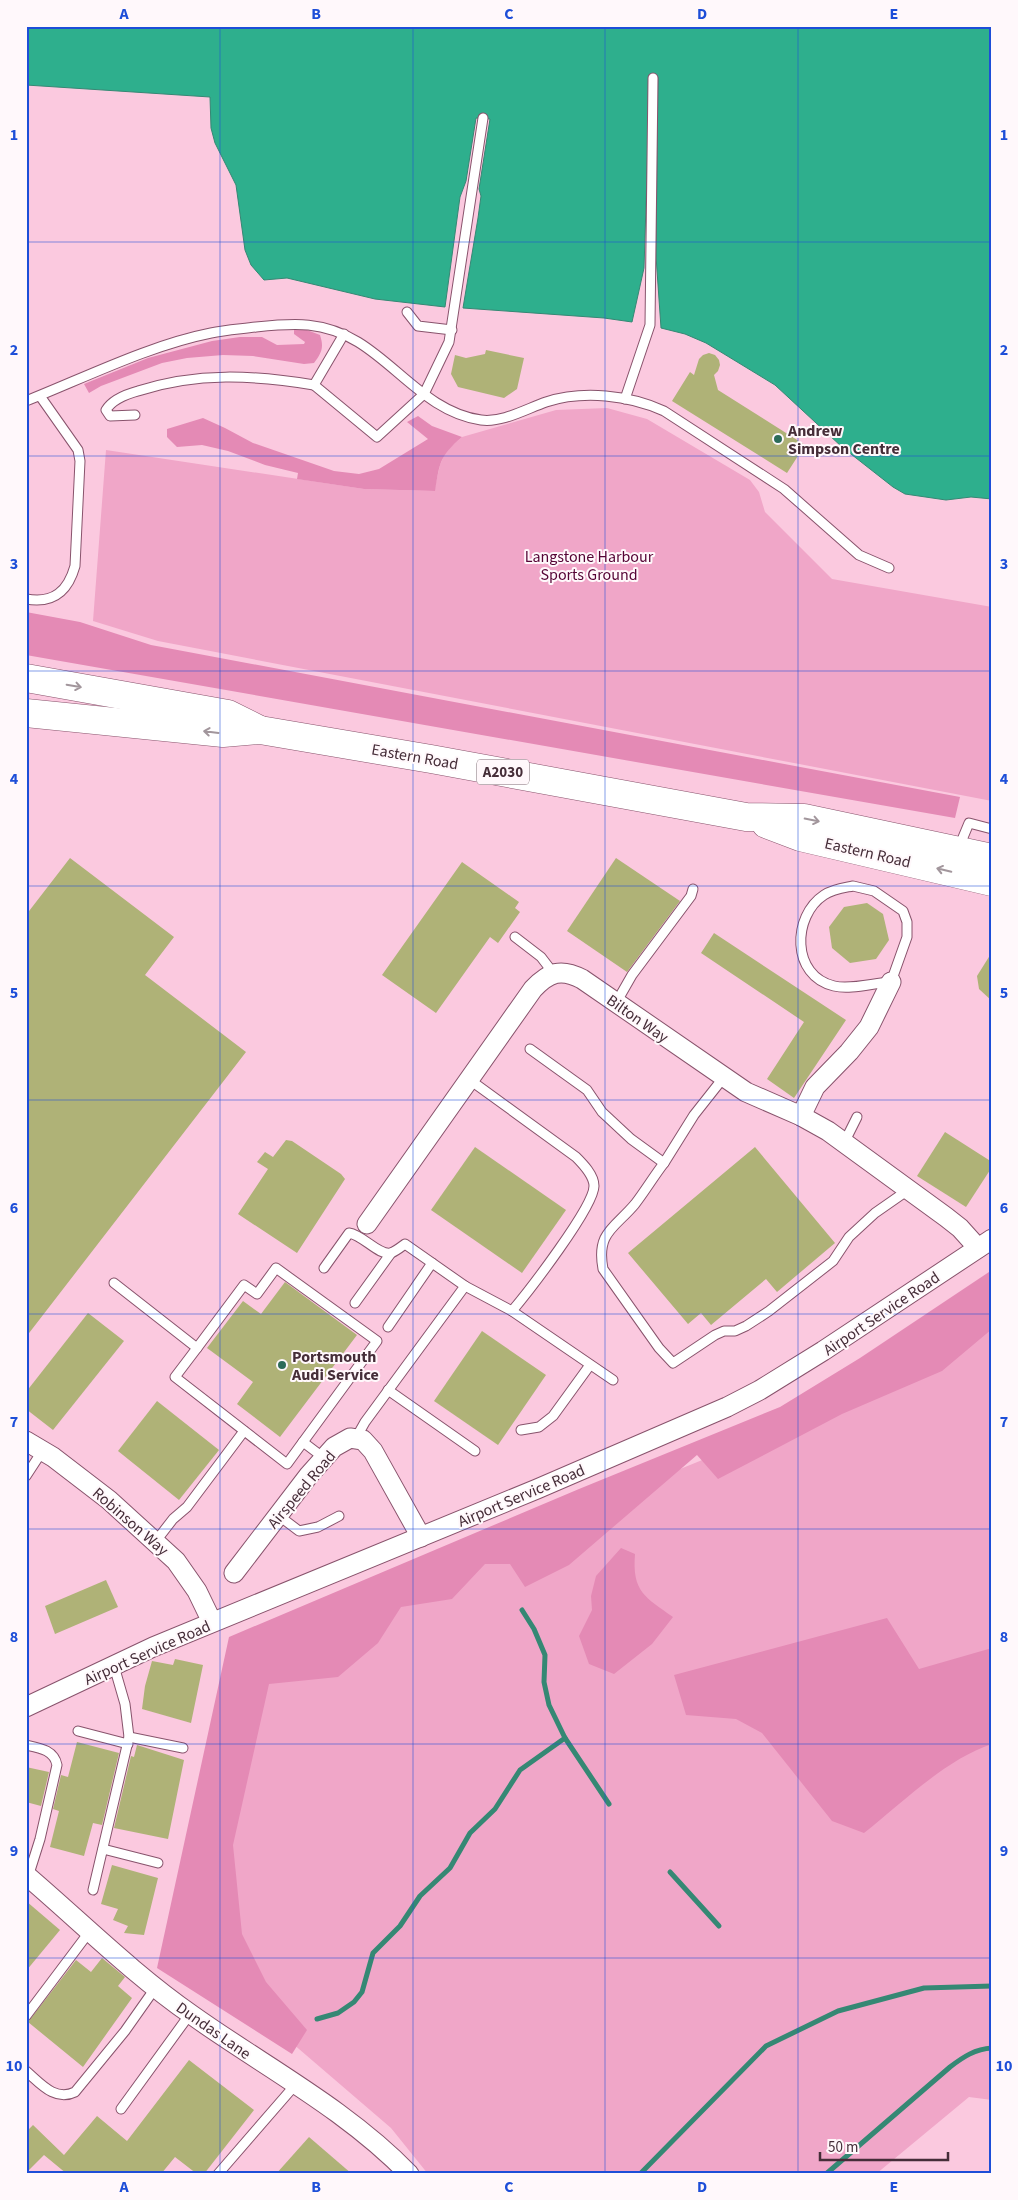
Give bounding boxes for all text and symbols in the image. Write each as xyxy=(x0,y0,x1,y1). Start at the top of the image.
text: A xyxy=(118,3,129,25)
text: B xyxy=(311,3,321,25)
text: C xyxy=(504,3,514,25)
text: D xyxy=(697,3,707,25)
text: E xyxy=(890,3,898,25)
text: 1 xyxy=(10,124,18,146)
text: 1 xyxy=(1000,124,1008,146)
text: 2 xyxy=(10,339,18,361)
text: 2 xyxy=(1000,339,1008,361)
place label: Andrew Simpson Centre xyxy=(787,420,900,460)
marker: Andrew Simpson Centre xyxy=(772,433,784,445)
park label: Langstone Harbour Sports Ground xyxy=(525,546,654,586)
text: 3 xyxy=(10,553,18,575)
text: 3 xyxy=(1000,553,1008,575)
one-way arrow xyxy=(66,681,82,691)
one-way arrow xyxy=(204,727,220,737)
street label: Eastern Road xyxy=(370,739,460,775)
road number: A2030 xyxy=(477,760,529,784)
text: 4 xyxy=(10,768,19,790)
text: 4 xyxy=(1000,768,1009,790)
one-way arrow xyxy=(804,815,820,825)
street label: Eastern Road xyxy=(822,832,913,874)
one-way arrow xyxy=(937,865,953,874)
text: 5 xyxy=(10,982,18,1004)
text: 5 xyxy=(1000,982,1008,1004)
street label: Bilton Way xyxy=(602,989,673,1049)
text: 6 xyxy=(10,1197,18,1219)
text: 6 xyxy=(1000,1197,1008,1219)
street label: Airport Service Road xyxy=(819,1267,944,1361)
place label: Portsmouth Audi Service xyxy=(291,1346,379,1386)
marker: Portsmouth Audi Service xyxy=(276,1359,288,1371)
text: 7 xyxy=(10,1411,18,1433)
text: 7 xyxy=(1000,1411,1008,1433)
street label: Airspeed Road xyxy=(262,1446,341,1533)
street label: Airport Service Road xyxy=(454,1459,588,1533)
street label: Robinson Way xyxy=(88,1483,174,1561)
street label: Airport Service Road xyxy=(81,1615,214,1691)
text: 8 xyxy=(10,1626,18,1648)
text: 8 xyxy=(1000,1626,1008,1648)
text: 9 xyxy=(10,1840,18,1862)
text: 9 xyxy=(1000,1840,1008,1862)
street label: Dundas Lane xyxy=(172,1997,255,2065)
text: 10 xyxy=(6,2055,22,2077)
text: 10 xyxy=(996,2055,1012,2077)
scale bar xyxy=(820,2130,948,2162)
text: 50 m xyxy=(828,2137,858,2158)
text: A xyxy=(118,2176,129,2198)
text: B xyxy=(311,2176,321,2198)
text: C xyxy=(504,2176,514,2198)
text: D xyxy=(697,2176,707,2198)
text: E xyxy=(890,2176,898,2198)

